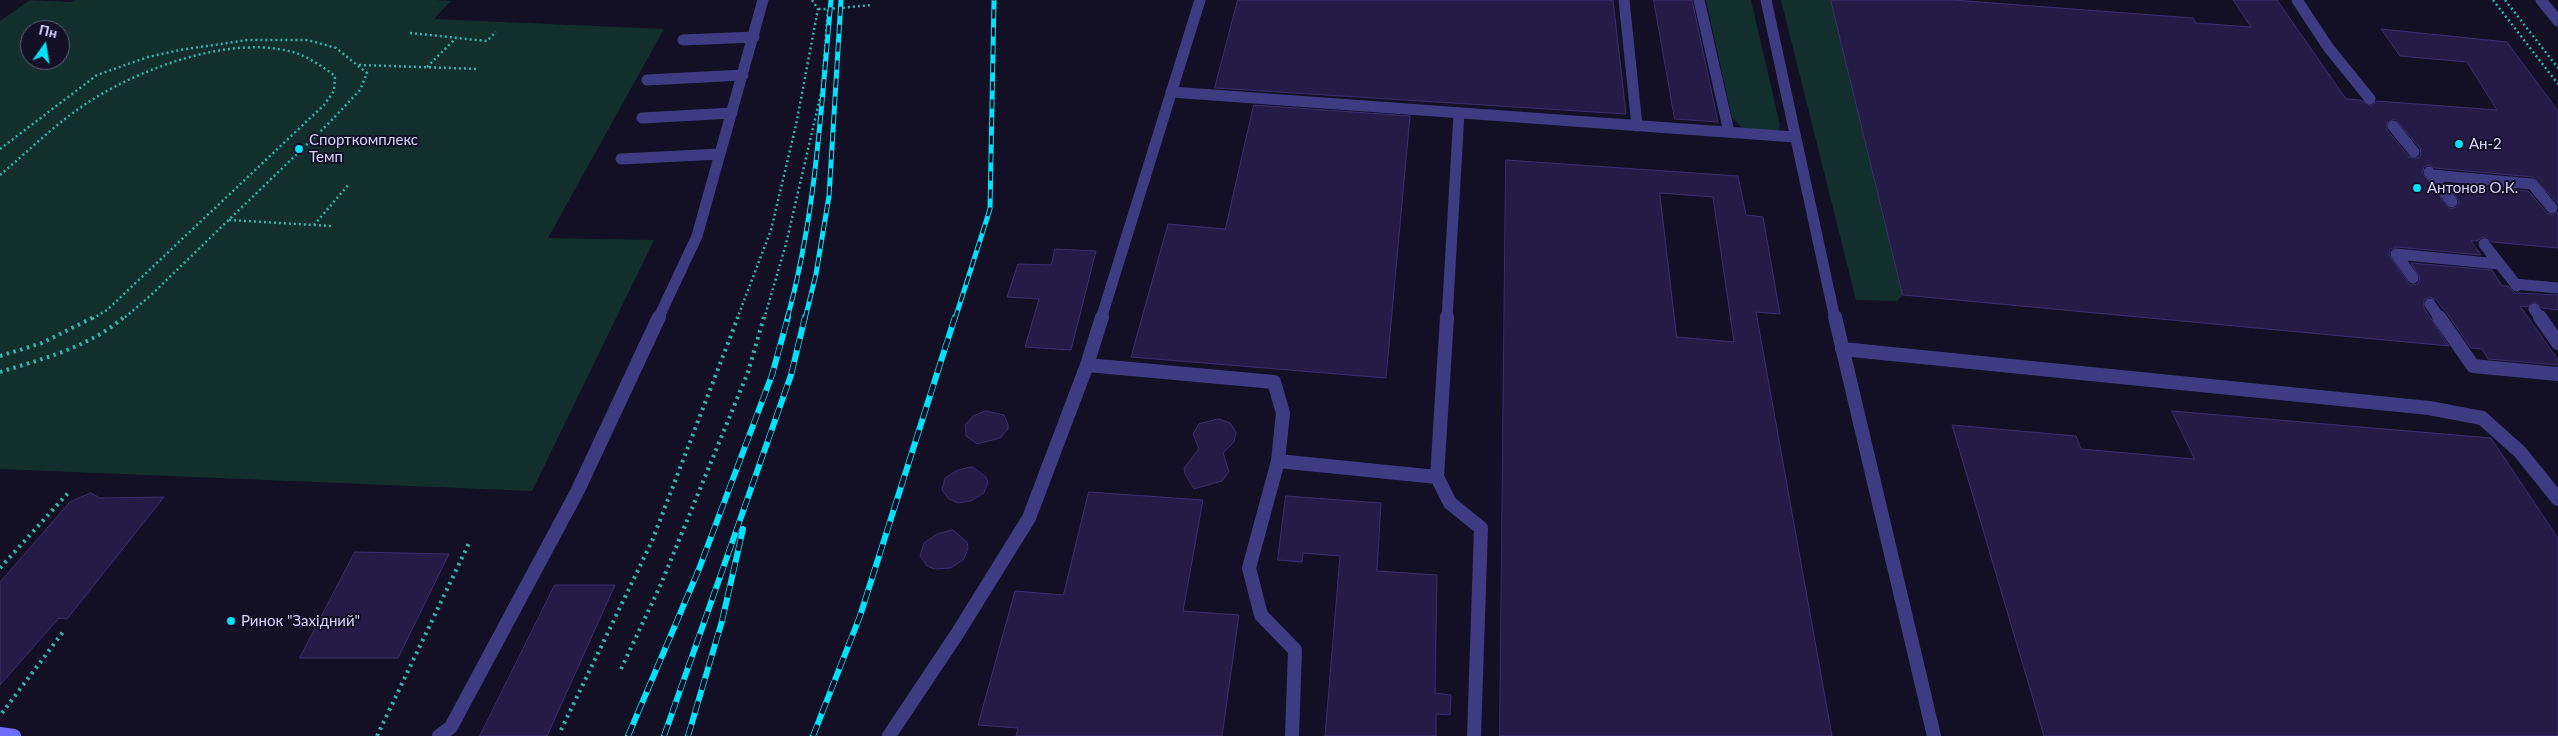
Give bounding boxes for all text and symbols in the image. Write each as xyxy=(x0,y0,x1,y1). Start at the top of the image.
north arrow xyxy=(20,20,70,70)
text: Пн xyxy=(37,21,59,41)
place label: Спорткомплекс Темп xyxy=(309,131,418,166)
place label: Ан-2 xyxy=(2469,135,2502,153)
marker: Ан-2 xyxy=(2453,138,2465,150)
marker: Спорткомплекс Темп xyxy=(293,143,305,155)
place label: Антонов О.К. xyxy=(2427,179,2518,197)
marker: Антонов О.К. xyxy=(2411,182,2423,194)
place label: Ринок "Західний" xyxy=(241,612,360,630)
marker: Ринок "Західний" xyxy=(225,615,237,627)

